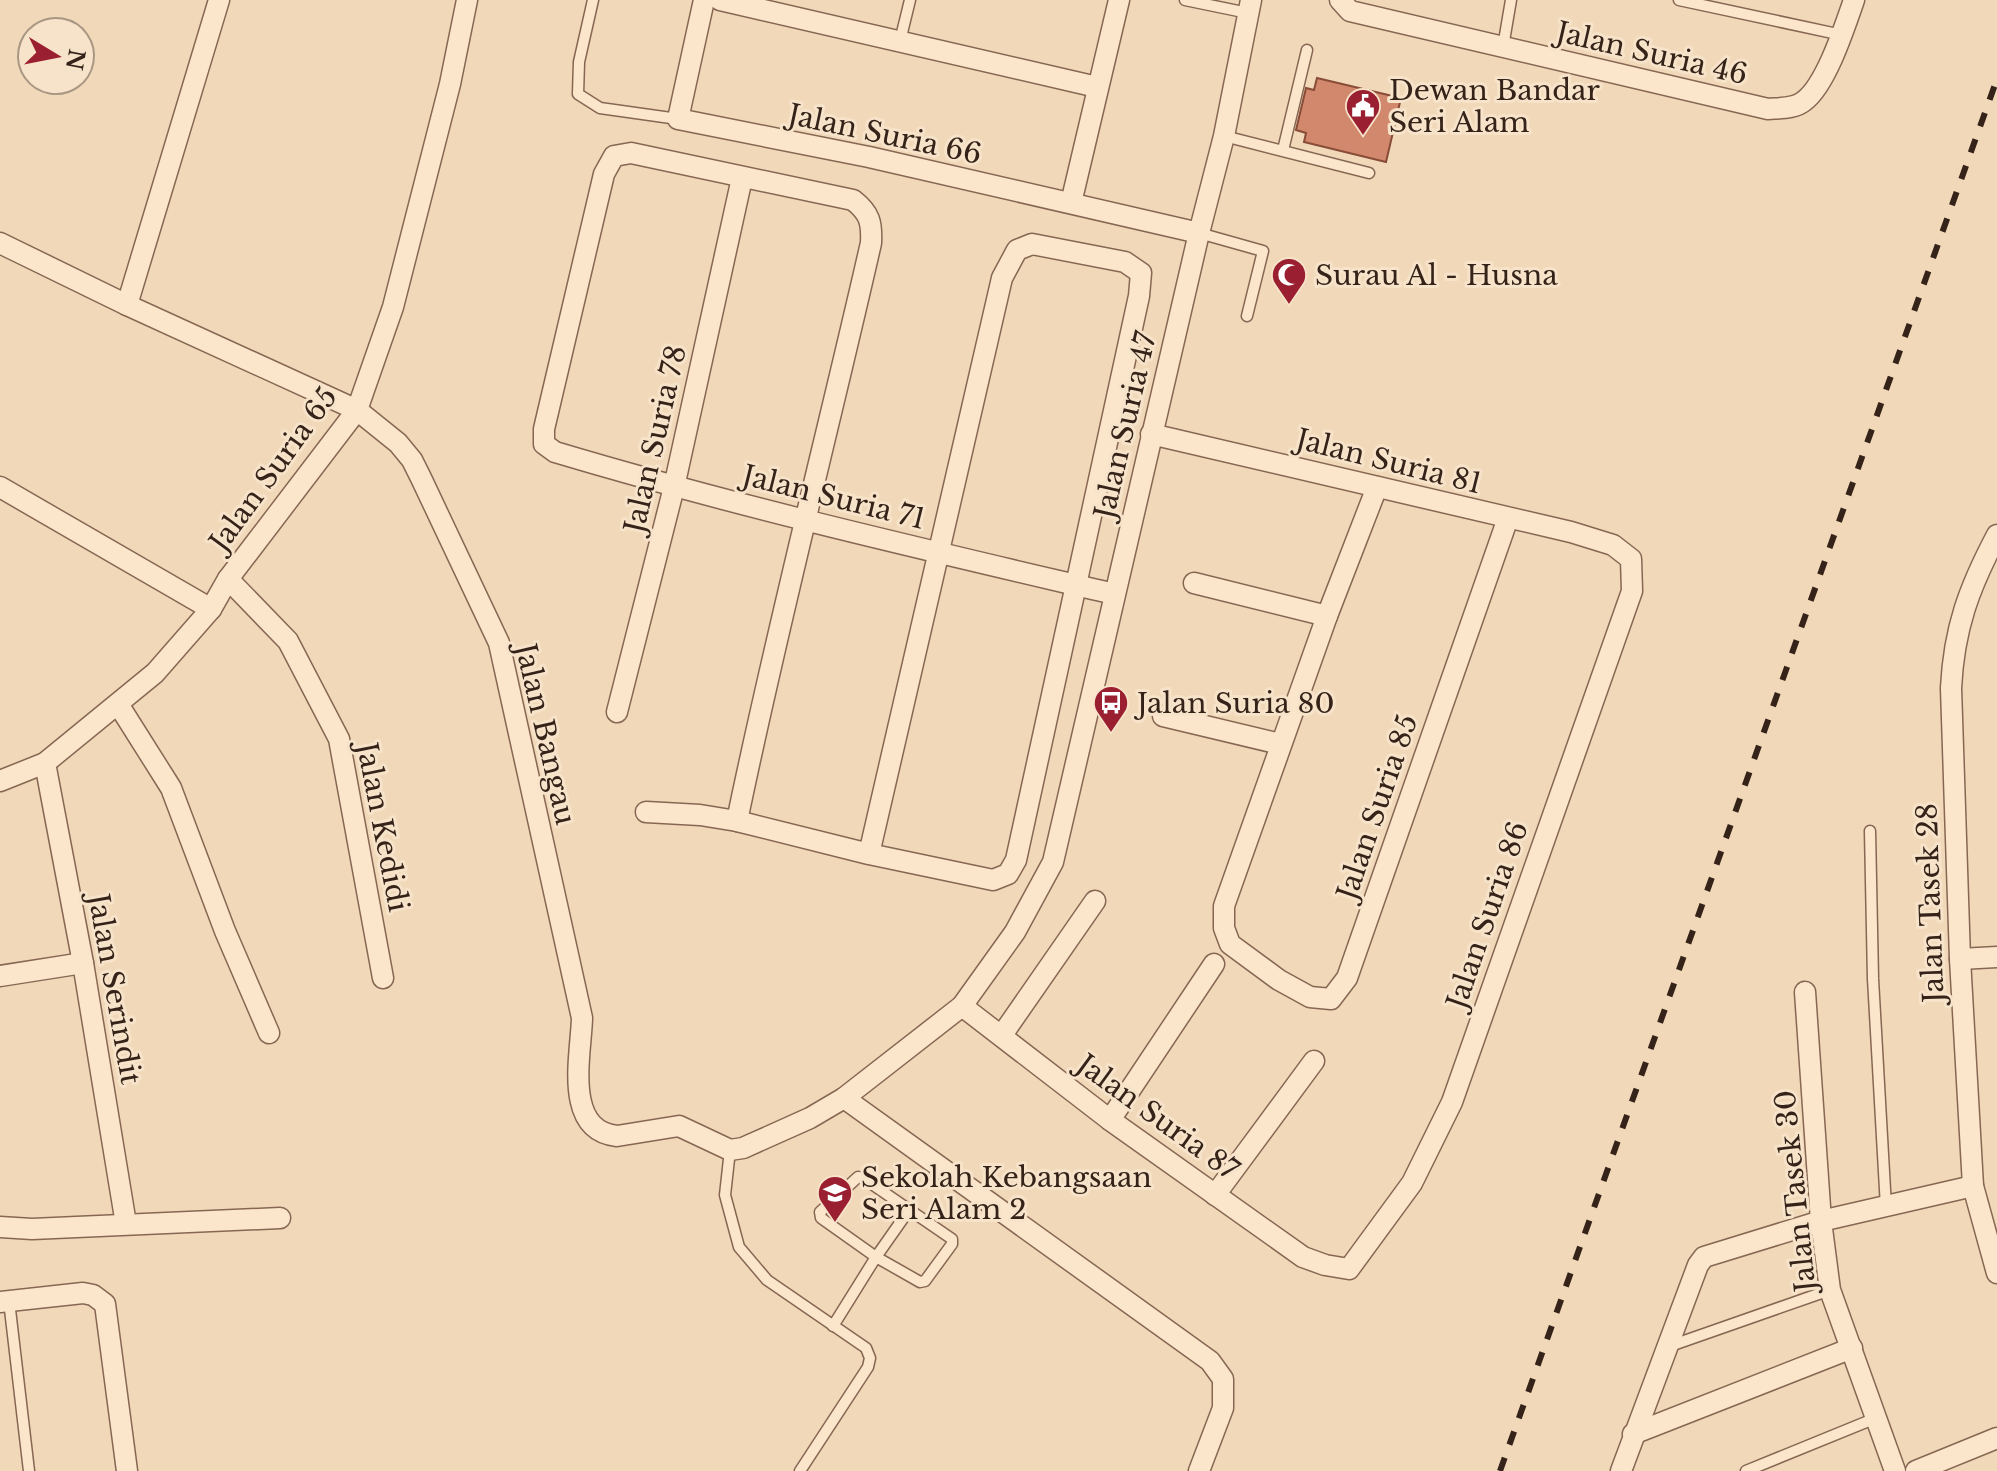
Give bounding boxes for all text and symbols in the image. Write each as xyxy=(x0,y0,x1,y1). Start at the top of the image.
street label: Jalan Suria 46 xyxy=(1549,14,1751,92)
north arrow xyxy=(16,16,96,96)
text: N xyxy=(60,47,90,72)
place label: Dewan Bandar Seri Alam xyxy=(1389,73,1601,140)
public building icon: Dewan Bandar Seri Alam xyxy=(1344,87,1382,137)
street label: Jalan Suria 66 xyxy=(781,96,985,172)
mosque icon: Surau Al - Husna xyxy=(1270,256,1308,306)
place label: Surau Al - Husna xyxy=(1315,258,1558,293)
street label: Jalan Suria 47 xyxy=(1086,327,1164,526)
street label: Jalan Suria 78 xyxy=(616,342,694,540)
street label: Jalan Suria 65 xyxy=(200,380,345,561)
street label: Jalan Suria 81 xyxy=(1289,421,1485,501)
street label: Jalan Suria 71 xyxy=(735,457,929,537)
street label: Jalan Bangau xyxy=(507,636,583,828)
bus stop icon: Jalan Suria 80 xyxy=(1092,684,1130,734)
place label: Jalan Suria 80 xyxy=(1133,686,1335,721)
street label: Jalan Suria 85 xyxy=(1328,710,1426,908)
street label: Jalan Kedidi xyxy=(348,736,416,915)
street label: Jalan Tasek 28 xyxy=(1910,803,1952,1007)
street label: Jalan Suria 86 xyxy=(1438,817,1536,1017)
street label: Jalan Serindit xyxy=(80,887,149,1088)
street label: Jalan Suria 87 xyxy=(1067,1045,1246,1188)
street label: Jalan Tasek 30 xyxy=(1768,1088,1824,1298)
place label: Sekolah Kebangsaan Seri Alam 2 xyxy=(861,1160,1152,1227)
school or university icon: Sekolah Kebangsaan Seri Alam 2 xyxy=(816,1174,854,1224)

